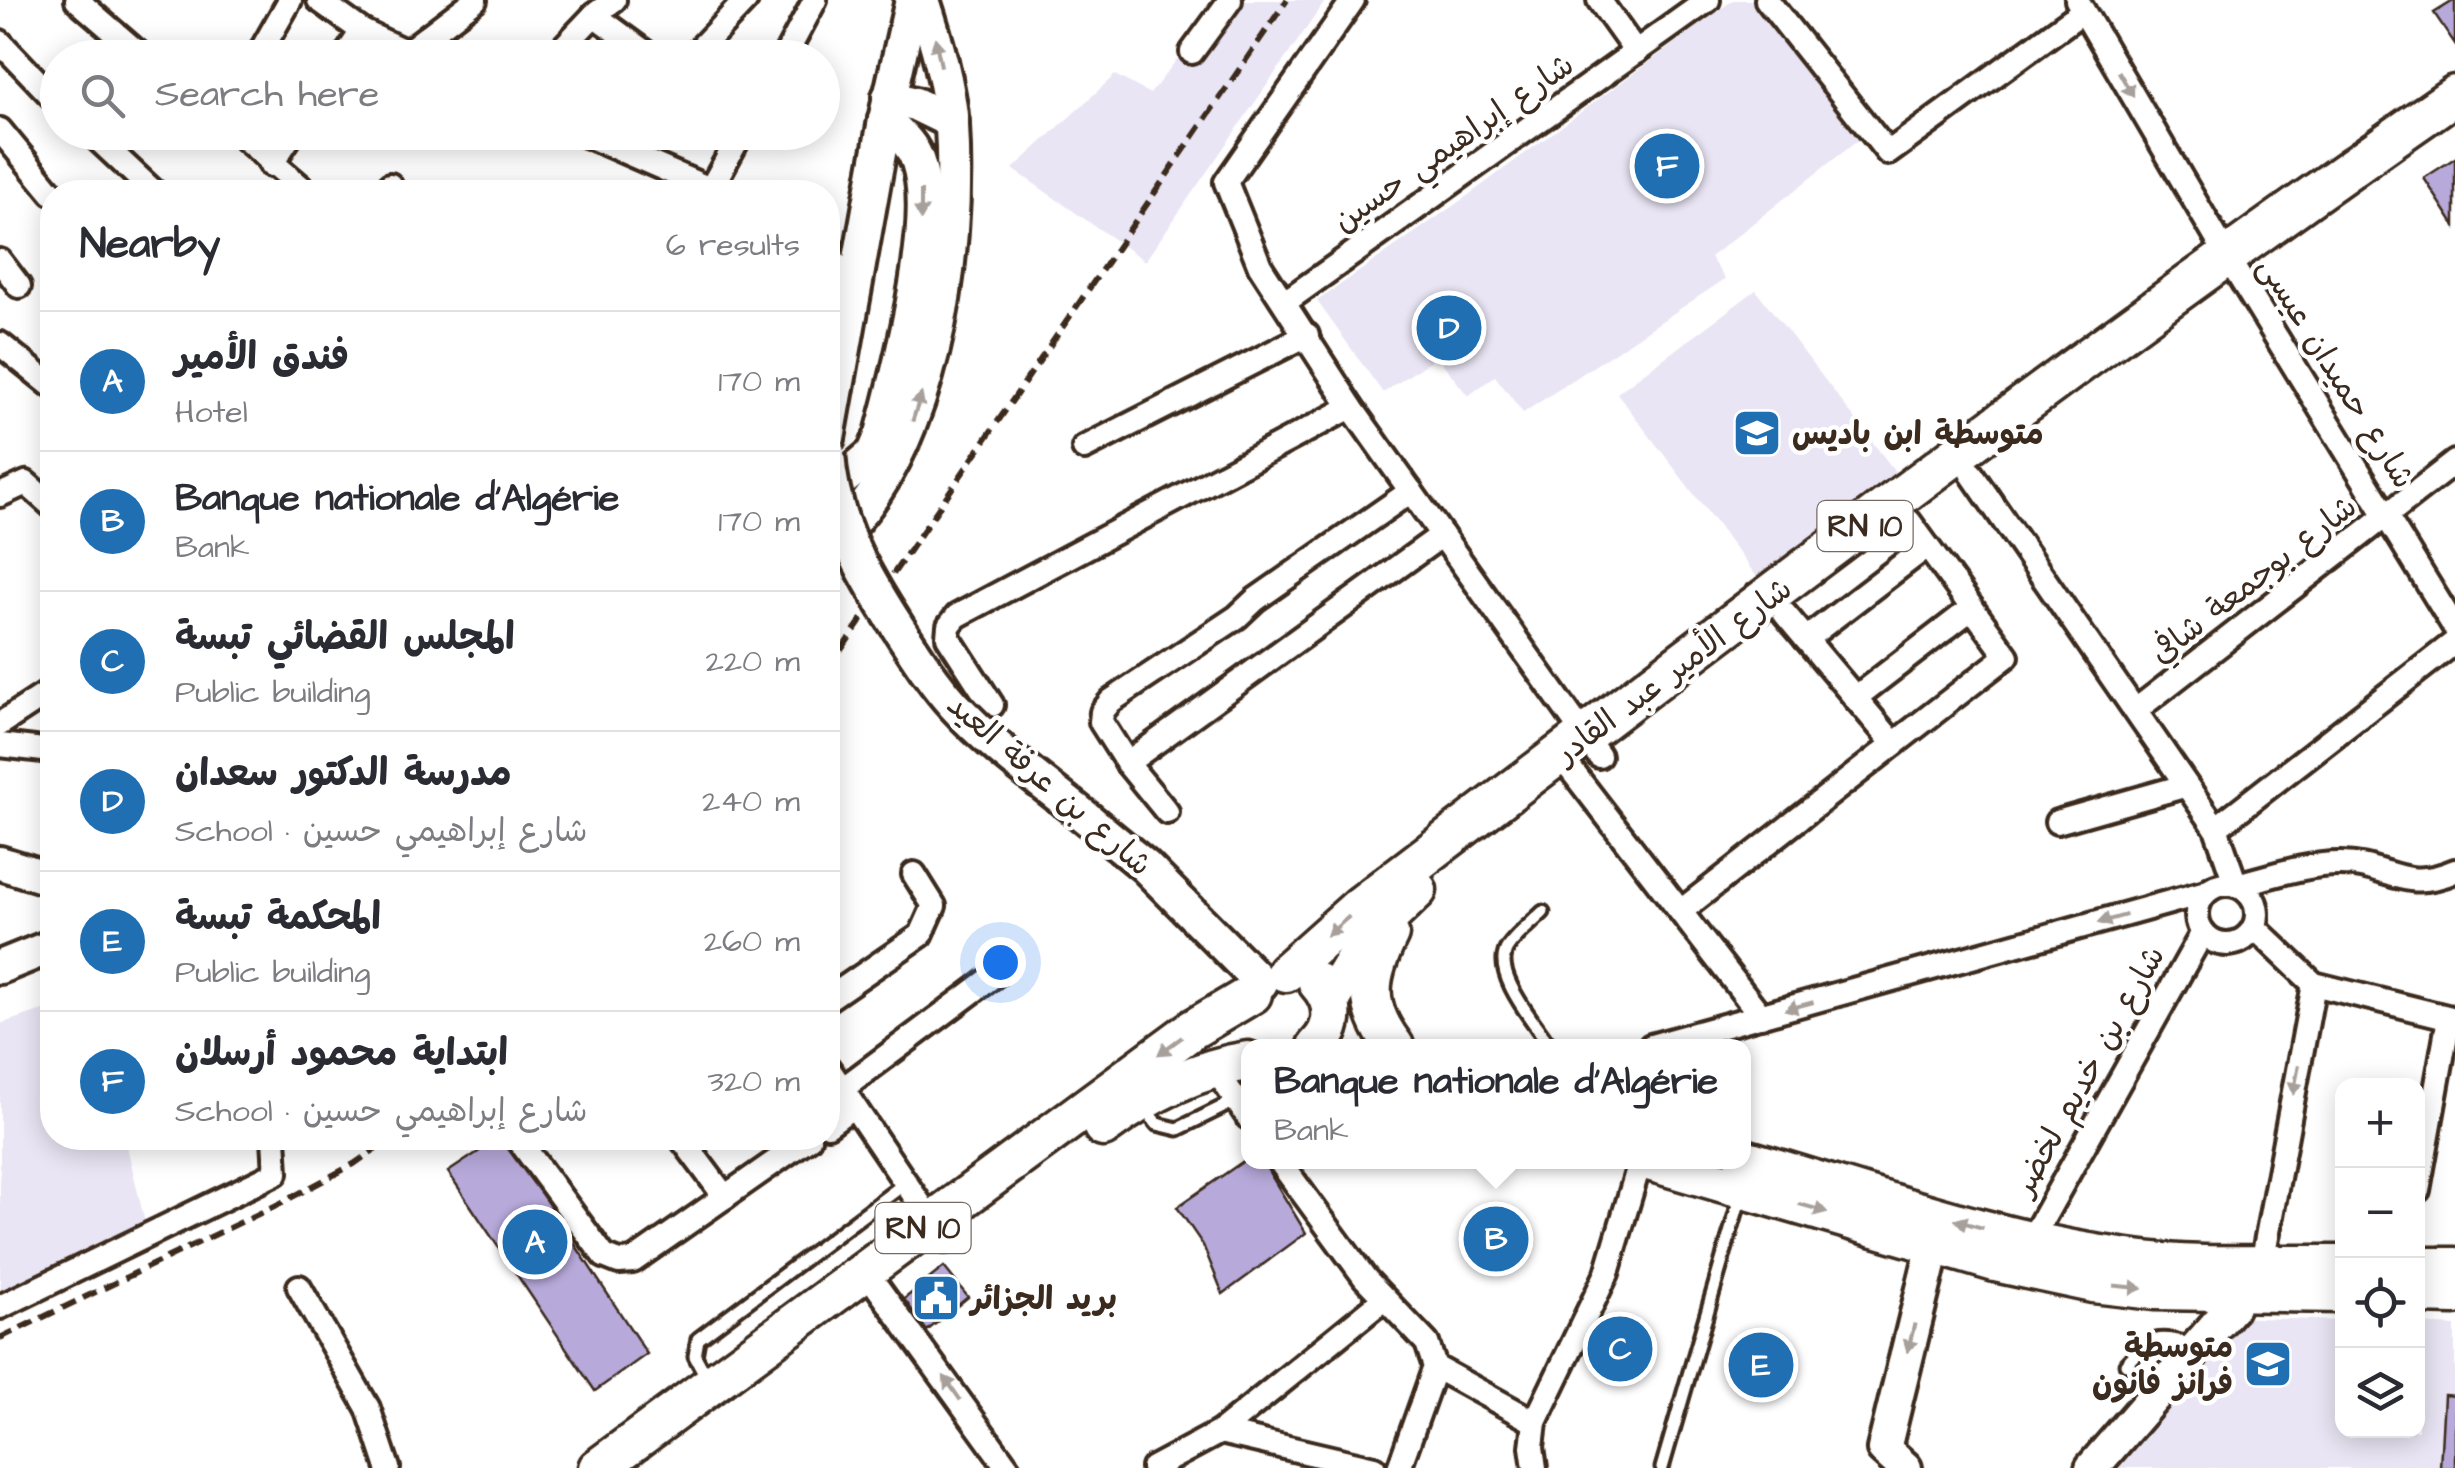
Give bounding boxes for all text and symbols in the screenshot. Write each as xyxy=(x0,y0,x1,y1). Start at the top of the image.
one-way arrow xyxy=(929,36,945,67)
search box xyxy=(40,40,840,150)
street label: شارع إبراهيمي حسين xyxy=(1324,43,1586,247)
icon: search xyxy=(75,68,130,123)
text: Search here xyxy=(155,69,379,121)
one-way arrow xyxy=(2117,70,2135,98)
pin: F xyxy=(1634,128,1700,204)
one-way arrow xyxy=(913,189,929,221)
text: Nearby xyxy=(80,216,220,274)
text: 6 results xyxy=(666,223,800,268)
street label: شارع حميدان عيسى xyxy=(2246,248,2425,498)
pin: D xyxy=(1416,290,1482,366)
text: فندق الأمير xyxy=(175,332,349,384)
text: A xyxy=(102,359,123,404)
text: 170 m xyxy=(718,359,800,404)
text: Hotel xyxy=(175,390,248,435)
one-way arrow xyxy=(910,391,925,421)
school or university icon: متوسطة ابن باديس xyxy=(1731,407,1783,459)
place label: متوسطة ابن باديس xyxy=(1792,412,2044,457)
text: Banque nationale d'Algérie xyxy=(175,473,619,525)
street label: شارع بوجمعة شافي xyxy=(2141,485,2367,675)
text: B xyxy=(101,499,124,544)
text: 170 m xyxy=(718,499,800,544)
road number: RN 10 xyxy=(1818,501,1912,551)
text: Bank xyxy=(175,525,250,570)
street label: شارع الأمير عبد القادر xyxy=(1544,567,1802,777)
text: المجلس القضائي تبسة xyxy=(175,612,515,664)
text: C xyxy=(101,639,124,684)
text: 220 m xyxy=(705,639,800,684)
text: Public building xyxy=(175,670,370,715)
street label: شارع بن عرفة العيد xyxy=(937,683,1161,887)
text: مدرسة الدكتور سعدان xyxy=(175,748,512,800)
text: D xyxy=(102,779,123,824)
text: 240 m xyxy=(702,779,800,824)
text: School · شارع إبراهيمي حسين xyxy=(175,809,588,854)
text: المحكمة تبسة xyxy=(175,892,381,944)
one-way arrow xyxy=(2096,912,2127,927)
one-way arrow xyxy=(1326,914,1351,936)
text: E xyxy=(103,919,122,964)
text: 260 m xyxy=(704,919,800,964)
your location xyxy=(975,937,1026,988)
street label: شارع بن خديم لخضر xyxy=(2001,938,2178,1207)
text: Public building xyxy=(175,950,370,995)
one-way arrow xyxy=(1783,998,1814,1014)
text: ابتداية محمود أرسلان xyxy=(175,1028,508,1080)
one-way arrow xyxy=(1157,1036,1183,1055)
popup xyxy=(1241,1039,1751,1169)
text: Banque nationale d'Algérie xyxy=(1274,1056,1718,1108)
text: F xyxy=(101,1059,124,1104)
text: 320 m xyxy=(708,1059,800,1104)
one-way arrow xyxy=(2287,1064,2303,1095)
map controls xyxy=(2335,1078,2425,1438)
button: + xyxy=(2335,1078,2425,1168)
text: School · شارع إبراهيمي حسين xyxy=(175,1089,588,1134)
text: Bank xyxy=(1274,1108,1349,1153)
button: − xyxy=(2335,1168,2425,1258)
one-way arrow xyxy=(1798,1201,1829,1216)
pin: B xyxy=(1464,1202,1528,1276)
road number: RN 10 xyxy=(876,1203,970,1253)
pin: A xyxy=(502,1204,568,1280)
one-way arrow xyxy=(1953,1216,1984,1232)
button: locate xyxy=(2335,1258,2425,1348)
public building icon: بريد الجزائر xyxy=(910,1272,962,1324)
place label: بريد الجزائر xyxy=(968,1277,1117,1322)
one-way arrow xyxy=(2112,1279,2144,1295)
pin: C xyxy=(1588,1312,1652,1386)
one-way arrow xyxy=(1903,1323,1918,1354)
place label: متوسطة فرانز فانون xyxy=(2092,1325,2233,1407)
pin: E xyxy=(1728,1328,1794,1402)
school or university icon: متوسطة فرانز فانون xyxy=(2242,1338,2294,1390)
button: layers xyxy=(2335,1348,2425,1438)
one-way arrow xyxy=(943,1375,962,1402)

